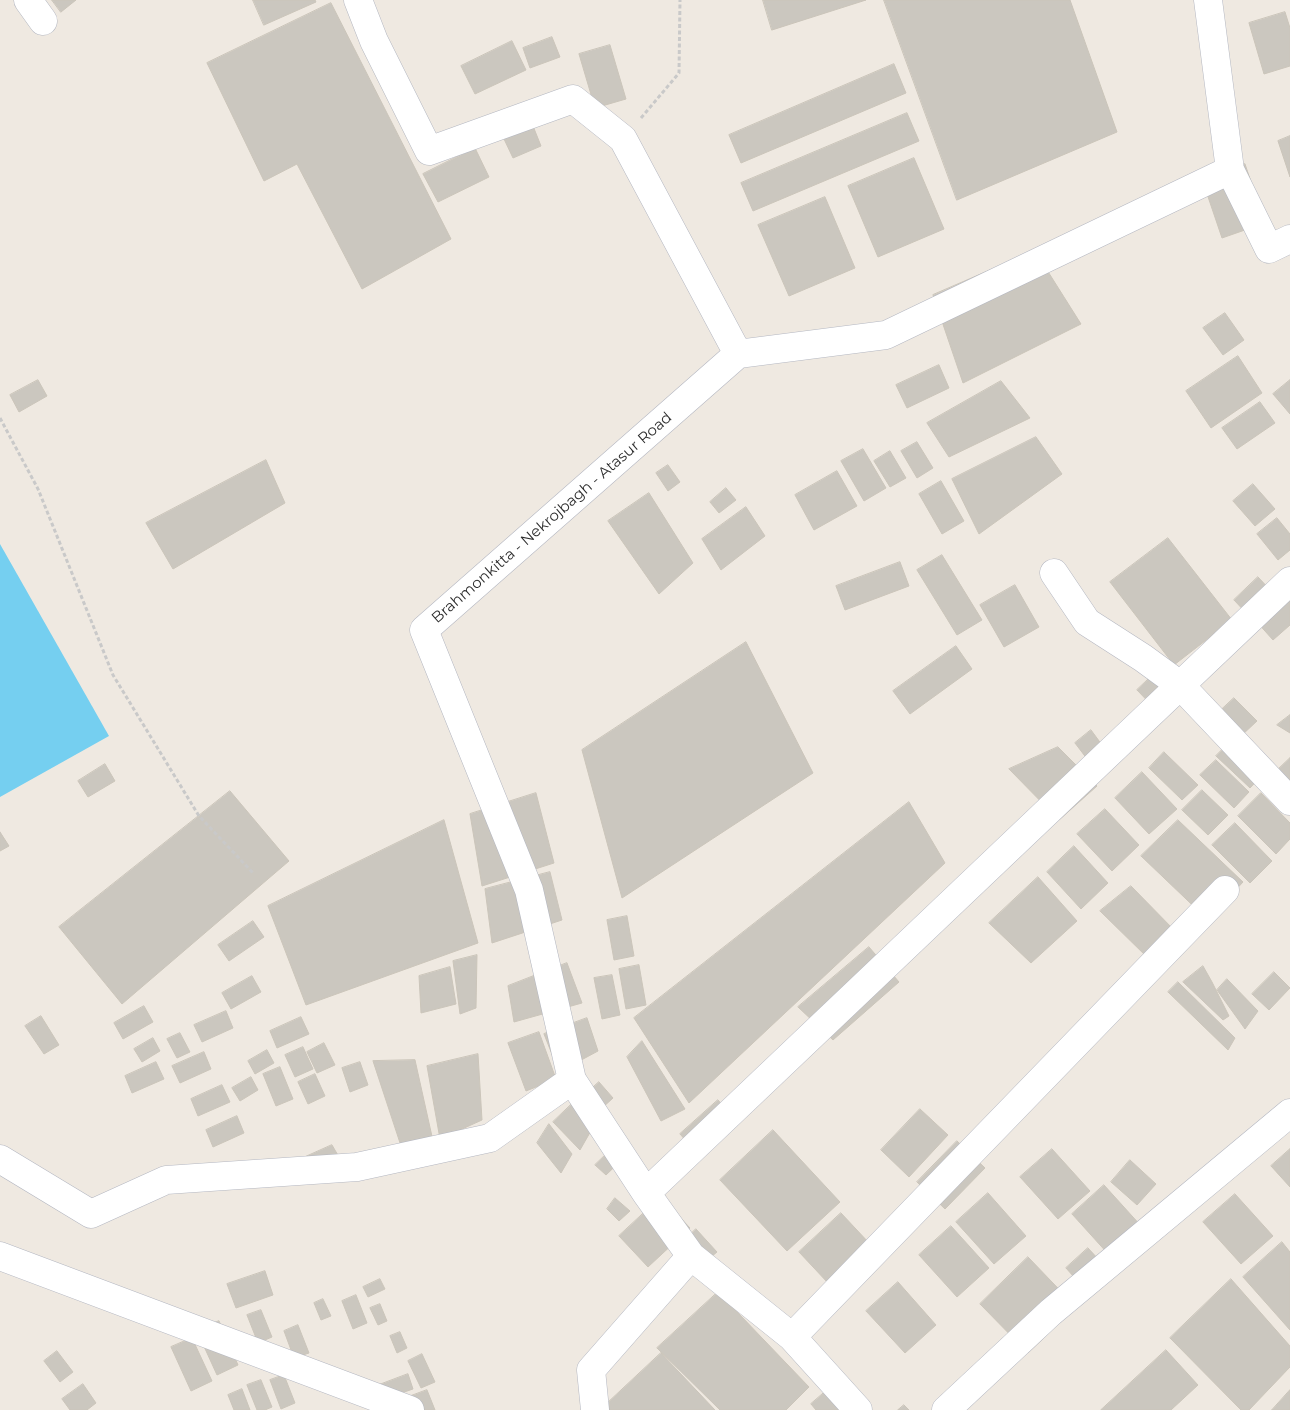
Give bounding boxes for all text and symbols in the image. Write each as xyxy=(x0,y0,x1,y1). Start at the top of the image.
street label: Brahmonkitta - Nekrojbagh - Atasur Road xyxy=(428,409,676,627)

